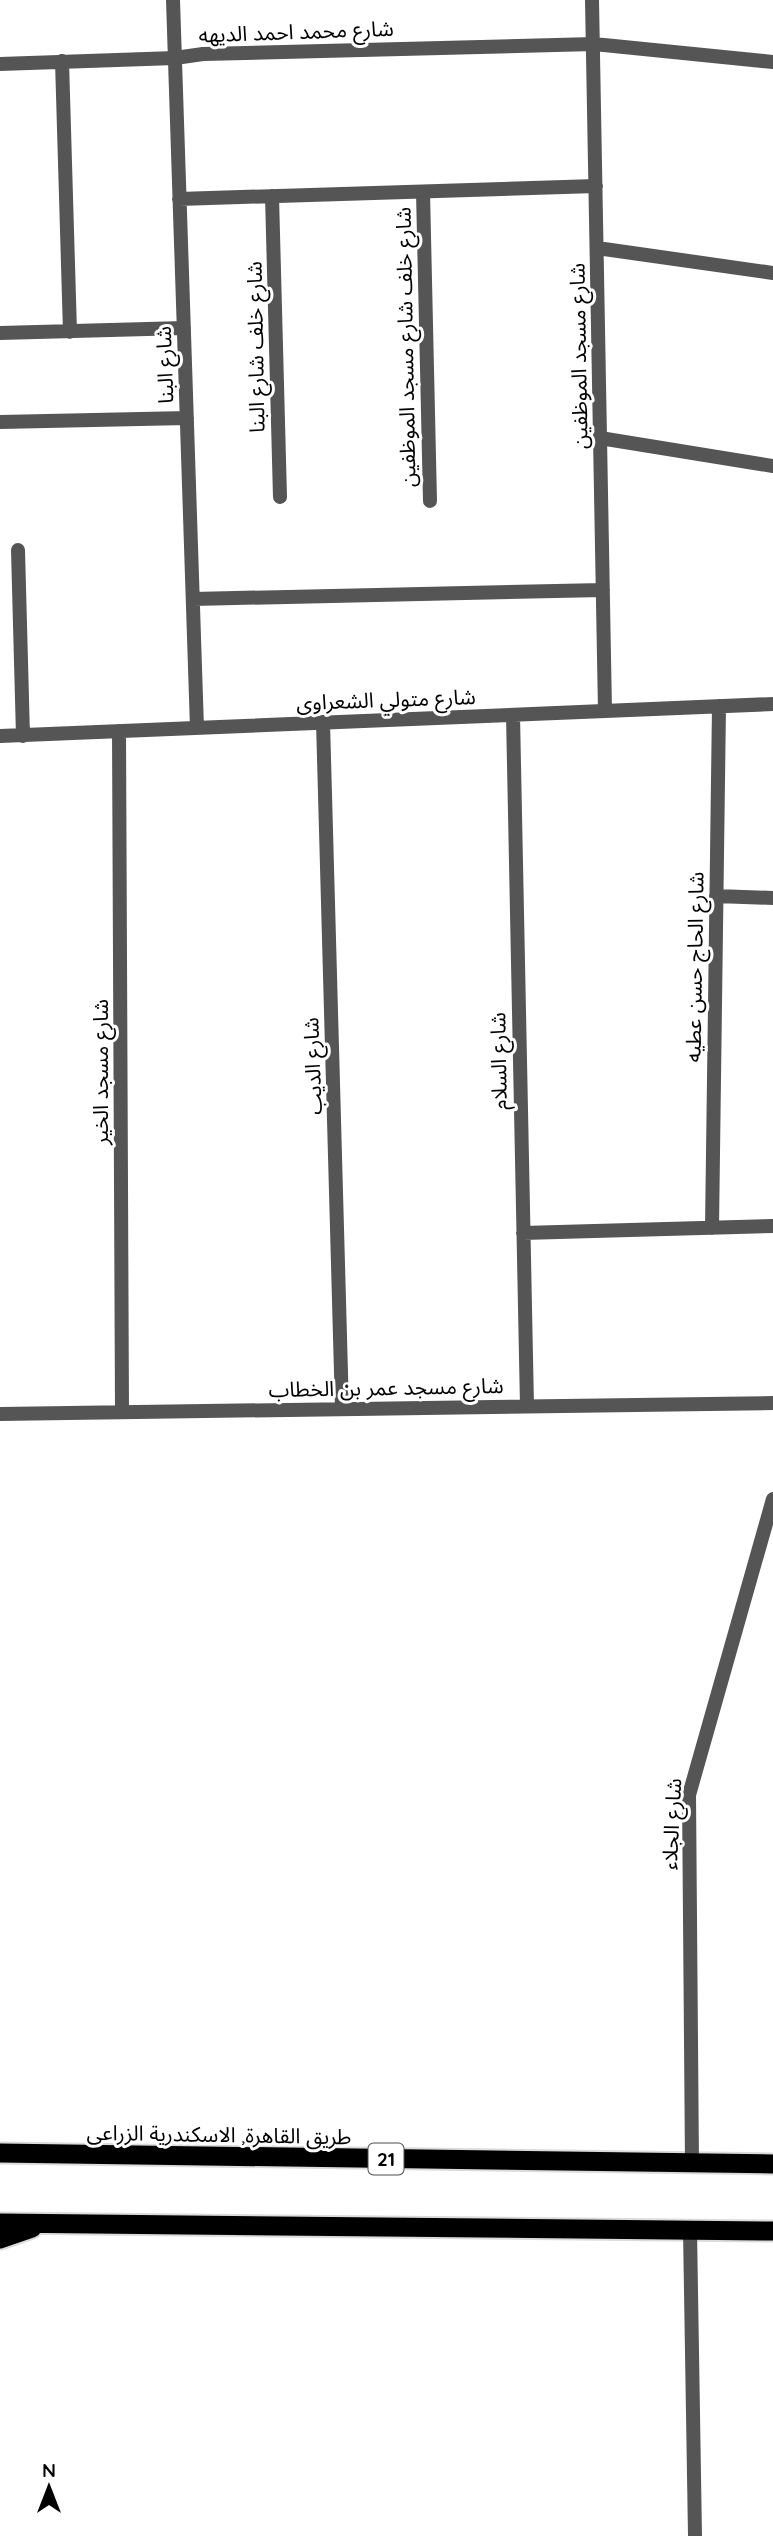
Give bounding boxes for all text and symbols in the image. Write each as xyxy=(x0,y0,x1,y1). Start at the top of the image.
street label: شارع محمد احمد الديهه xyxy=(198,15,394,50)
street label: شارع خلف شارع مسجد الموظفين xyxy=(390,207,423,487)
street label: شارع خلف شارع البنا xyxy=(241,261,272,433)
street label: شارع مسجد الموظفين xyxy=(563,263,596,449)
street label: شارع البنا xyxy=(150,326,181,404)
street label: شارع متولي الشعراوى xyxy=(296,683,476,719)
street label: شارع الحاج حسن عطيه xyxy=(679,872,712,1063)
street label: شارع مسجد الخير xyxy=(87,999,116,1146)
street label: شارع السلام xyxy=(484,1012,516,1110)
street label: شارع الديب xyxy=(297,1017,330,1115)
street label: شارع مسجد عمر بن الخطاب xyxy=(268,1372,504,1405)
street label: شارع الجلاء xyxy=(656,1778,689,1871)
street label: طريق القاهرة, الاسكندرية الزراعى xyxy=(86,2119,352,2150)
road number: 21 xyxy=(368,2144,404,2174)
north arrow xyxy=(14,2452,84,2522)
text: N xyxy=(42,2458,56,2482)

